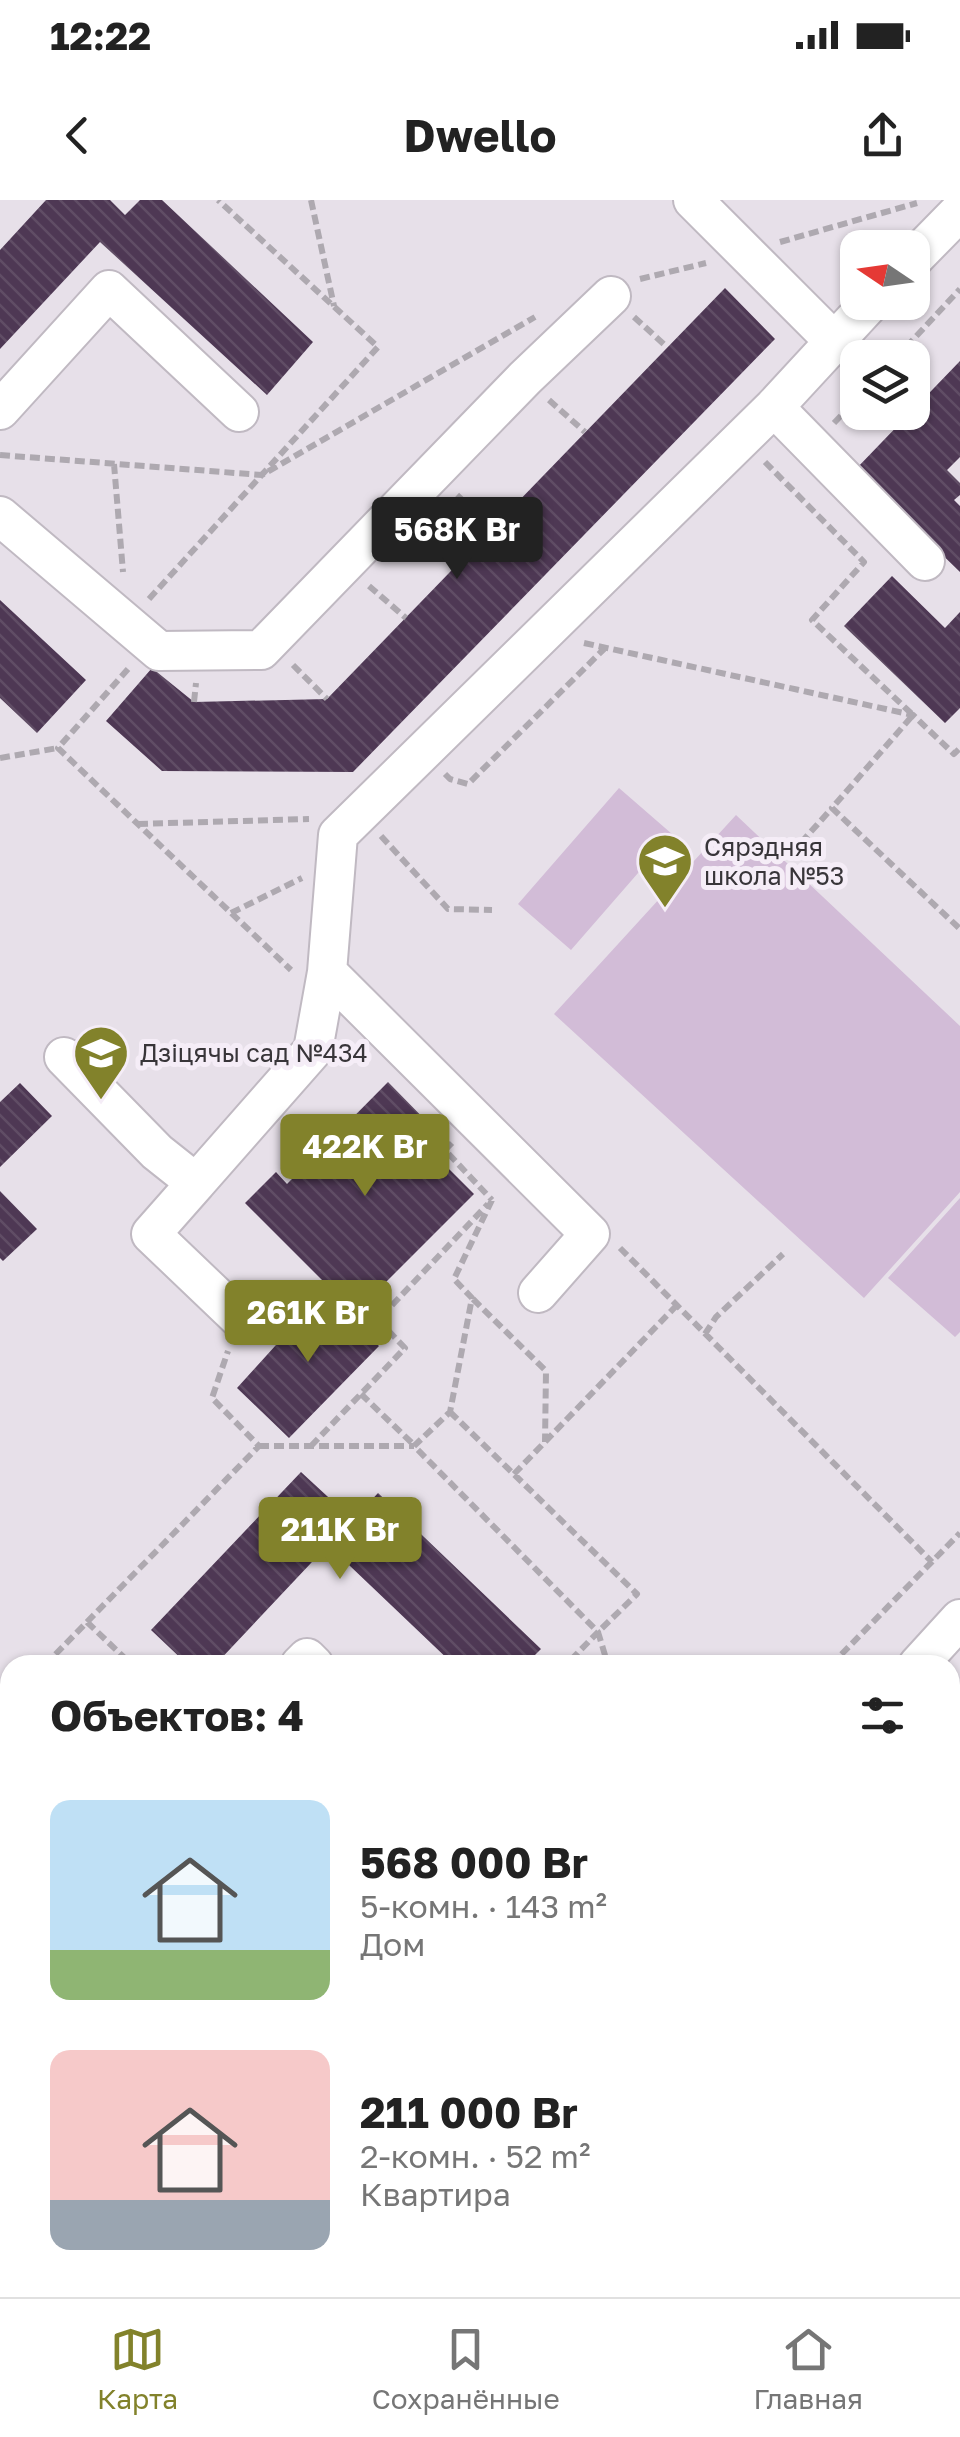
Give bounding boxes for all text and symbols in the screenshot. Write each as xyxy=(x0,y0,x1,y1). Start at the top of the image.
text: 12:22 xyxy=(50,13,151,58)
icon: back xyxy=(50,108,105,163)
text: Dwello xyxy=(404,108,556,162)
icon: share xyxy=(855,108,910,163)
north arrow xyxy=(840,230,930,320)
map controls xyxy=(840,230,930,430)
button: layers xyxy=(840,340,930,430)
pin: 568K Br xyxy=(365,497,549,582)
text: 568K Br xyxy=(394,510,520,548)
school or university icon: Сярэдняя школа №53 xyxy=(635,831,695,910)
place label: Сярэдняя школа №53 xyxy=(704,831,844,891)
school or university icon: Дзіцячы сад №434 xyxy=(71,1023,131,1102)
place label: Дзіцячы сад №434 xyxy=(140,1037,368,1068)
pin: 422K Br xyxy=(273,1114,457,1199)
text: 422K Br xyxy=(302,1127,428,1165)
pin: 261K Br xyxy=(216,1280,400,1365)
text: 261K Br xyxy=(247,1293,369,1331)
pin: 211K Br xyxy=(248,1497,432,1582)
text: 211K Br xyxy=(281,1510,399,1548)
icon: filters xyxy=(855,1688,910,1743)
text: Объектов: 4 xyxy=(50,1690,304,1740)
text: 568 000 Br xyxy=(360,1837,588,1887)
icon: home xyxy=(130,1840,250,1960)
text: 5-комн. · 143 m² xyxy=(360,1887,607,1925)
text: Дом xyxy=(360,1925,425,1963)
text: 211 000 Br xyxy=(360,2087,578,2137)
icon: home xyxy=(130,2090,250,2210)
text: 2-комн. · 52 m² xyxy=(360,2137,590,2175)
text: Квартира xyxy=(360,2175,511,2213)
tab: Карта xyxy=(97,2322,178,2415)
tab: Сохранённые xyxy=(372,2322,560,2415)
tab: Главная xyxy=(754,2322,863,2415)

